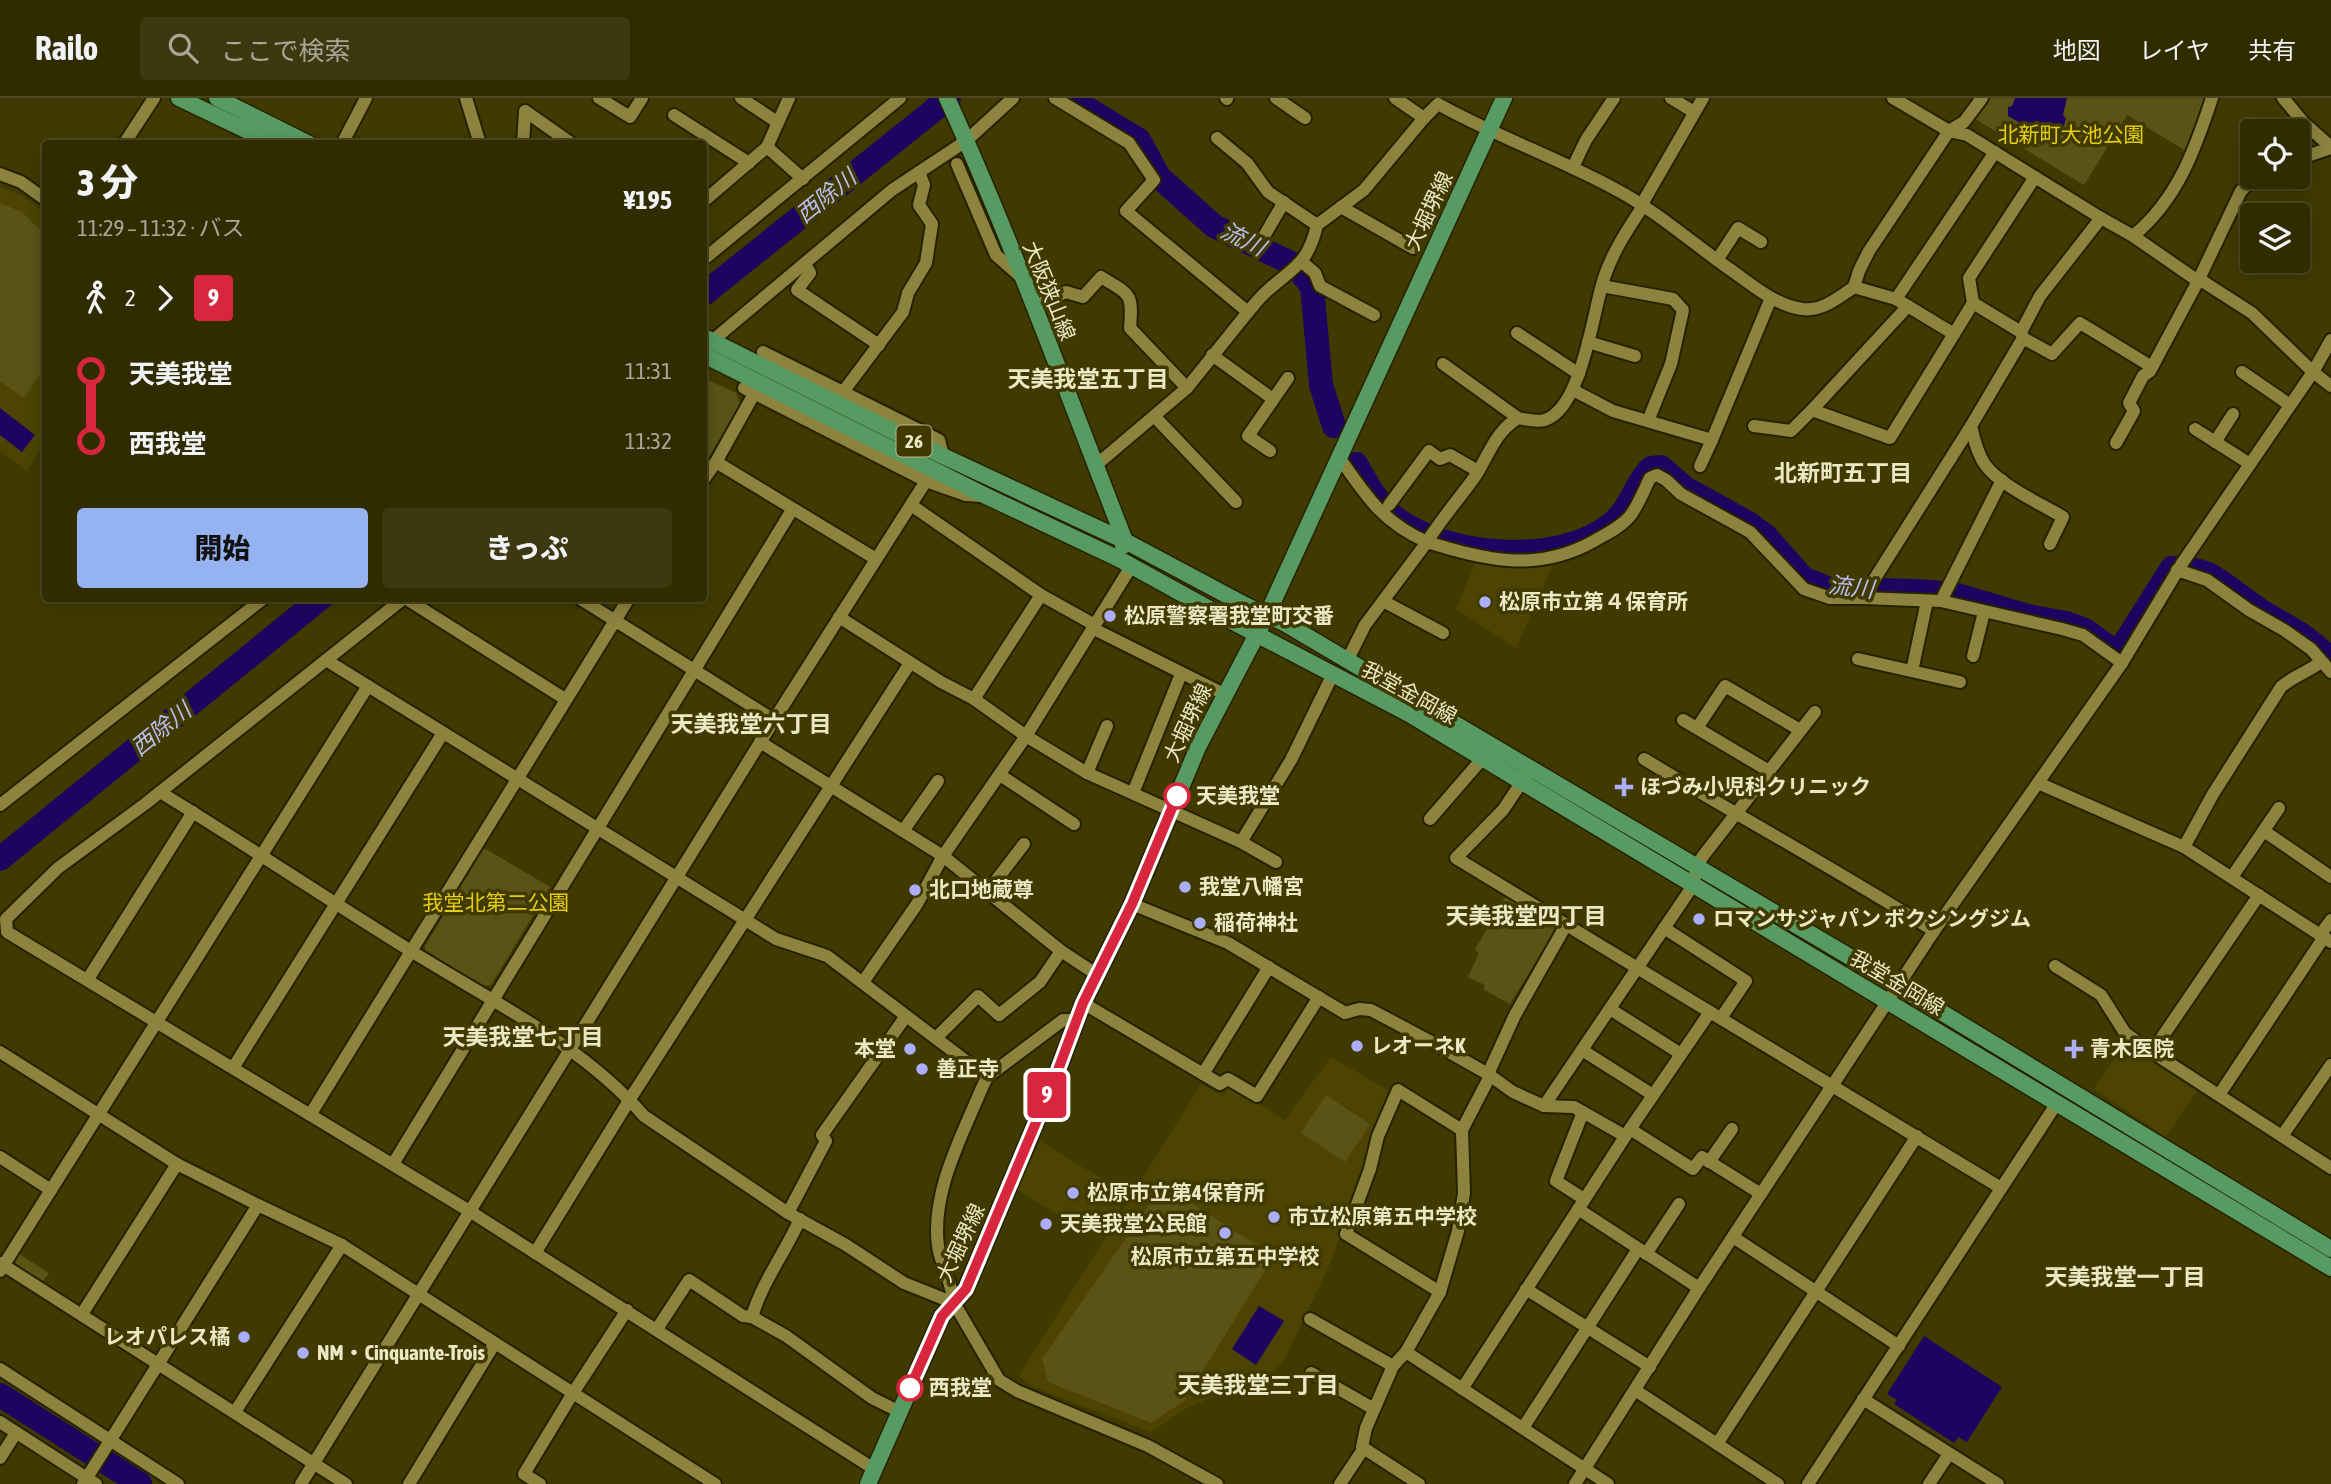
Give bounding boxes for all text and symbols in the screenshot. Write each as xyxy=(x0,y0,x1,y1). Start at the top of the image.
search box xyxy=(140,17,630,80)
text: Railo xyxy=(35,29,98,67)
icon: search xyxy=(164,29,202,67)
text: ここで検索 xyxy=(220,36,350,66)
text: 地図 xyxy=(2053,37,2101,64)
text: レイヤ xyxy=(2139,37,2210,64)
text: 共有 xyxy=(2248,37,2296,64)
map controls xyxy=(2240,119,2310,273)
button: locate xyxy=(2240,119,2310,189)
park label: 北新町大池公園 xyxy=(1998,122,2145,146)
text: 3 分 xyxy=(77,161,138,204)
water label: 西除川 xyxy=(791,162,863,228)
street label: 大堀堺線 xyxy=(1399,167,1457,254)
text: ¥195 xyxy=(624,185,672,215)
button: layers xyxy=(2240,203,2310,273)
text: 11:29 – 11:32 · バス xyxy=(77,215,244,241)
water label: 流川 xyxy=(1217,217,1272,262)
street label: 大阪狭山線 xyxy=(1019,237,1081,344)
icon: walk xyxy=(77,279,115,317)
icon: forward xyxy=(146,279,184,317)
text: 9 xyxy=(208,284,219,311)
text: 2 xyxy=(125,285,136,311)
text: 11:31 xyxy=(625,358,672,384)
text: 天美我堂 xyxy=(129,359,233,389)
district label: 天美我堂五丁目 xyxy=(1008,366,1169,392)
road number: 26 xyxy=(897,426,932,456)
text: 11:32 xyxy=(625,428,672,454)
text: 西我堂 xyxy=(129,429,207,459)
district label: 北新町五丁目 xyxy=(1774,460,1912,486)
button: 開始 xyxy=(77,508,368,588)
button: きっぷ xyxy=(382,508,672,588)
water label: 流川 xyxy=(1827,572,1878,603)
place label: 松原市立第４保育所 xyxy=(1499,589,1688,613)
marker: 松原市立第４保育所 xyxy=(1477,594,1493,610)
place label: 松原警察署我堂町交番 xyxy=(1124,603,1334,627)
marker: 松原警察署我堂町交番 xyxy=(1102,608,1118,624)
street label: 我堂金岡線 xyxy=(1358,656,1461,728)
street label: 大堀堺線 xyxy=(1158,679,1216,766)
water label: 西除川 xyxy=(126,695,198,761)
district label: 天美我堂六丁目 xyxy=(671,711,832,737)
place label: ほづみ小児科クリニック xyxy=(1640,774,1871,798)
marker: ほづみ小児科クリニック xyxy=(1614,777,1634,797)
marker: 天美我堂 xyxy=(1164,783,1190,809)
place label: 天美我堂 xyxy=(1196,783,1280,807)
place label: 我堂八幡宮 xyxy=(1199,874,1304,898)
place label: 北口地蔵尊 xyxy=(929,877,1034,901)
marker: 我堂八幡宮 xyxy=(1177,879,1193,895)
marker: 北口地蔵尊 xyxy=(907,882,923,898)
park label: 我堂北第二公園 xyxy=(423,890,570,914)
district label: 天美我堂四丁目 xyxy=(1446,903,1607,929)
place label: ロマンサジャパン ボクシングジム xyxy=(1713,906,2031,930)
place label: 稲荷神社 xyxy=(1214,910,1298,934)
marker: ロマンサジャパン ボクシングジム xyxy=(1691,911,1707,927)
marker: 稲荷神社 xyxy=(1192,915,1208,931)
street label: 我堂金岡線 xyxy=(1846,945,1949,1019)
district label: 天美我堂七丁目 xyxy=(443,1024,604,1050)
place label: レオーネK xyxy=(1371,1033,1466,1057)
place label: 本堂 xyxy=(854,1036,896,1060)
place label: 青木医院 xyxy=(2090,1036,2174,1060)
marker: レオーネK xyxy=(1349,1038,1365,1054)
marker: 青木医院 xyxy=(2064,1039,2084,1059)
marker: 本堂 xyxy=(902,1041,918,1057)
place label: 善正寺 xyxy=(936,1056,999,1080)
marker: 善正寺 xyxy=(914,1061,930,1077)
line badge: 9 xyxy=(1024,1072,1070,1118)
text: 9 xyxy=(1041,1081,1053,1108)
place label: 松原市立第4保育所 xyxy=(1087,1180,1265,1204)
marker: 松原市立第4保育所 xyxy=(1065,1185,1081,1201)
street label: 大堀堺線 xyxy=(931,1199,989,1286)
place label: 市立松原第五中学校 xyxy=(1288,1204,1477,1228)
marker: 市立松原第五中学校 xyxy=(1266,1209,1282,1225)
place label: 天美我堂公民館 xyxy=(1060,1211,1207,1235)
marker: 天美我堂公民館 xyxy=(1038,1216,1054,1232)
marker: 松原市立第五中学校 xyxy=(1217,1225,1233,1241)
place label: 松原市立第五中学校 xyxy=(1131,1244,1320,1268)
district label: 天美我堂一丁目 xyxy=(2045,1264,2206,1290)
place label: レオパレス橘 xyxy=(104,1324,230,1348)
marker: レオパレス橘 xyxy=(236,1329,252,1345)
place label: NM・Cinquante-Trois xyxy=(317,1340,485,1364)
marker: NM・Cinquante-Trois xyxy=(295,1345,311,1361)
district label: 天美我堂三丁目 xyxy=(1178,1372,1339,1398)
marker: 西我堂 xyxy=(897,1375,923,1401)
place label: 西我堂 xyxy=(929,1375,992,1399)

